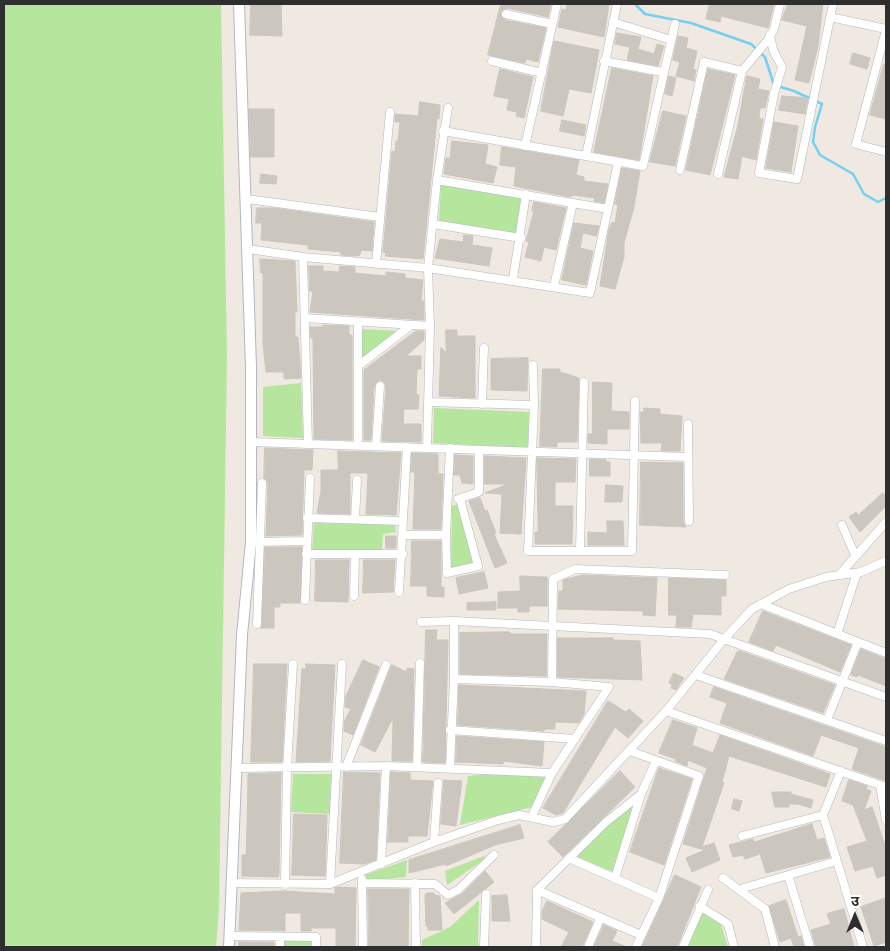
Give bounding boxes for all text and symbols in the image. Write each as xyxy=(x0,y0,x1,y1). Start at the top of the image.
north arrow xyxy=(830,891,880,941)
text: उ xyxy=(851,892,859,909)

